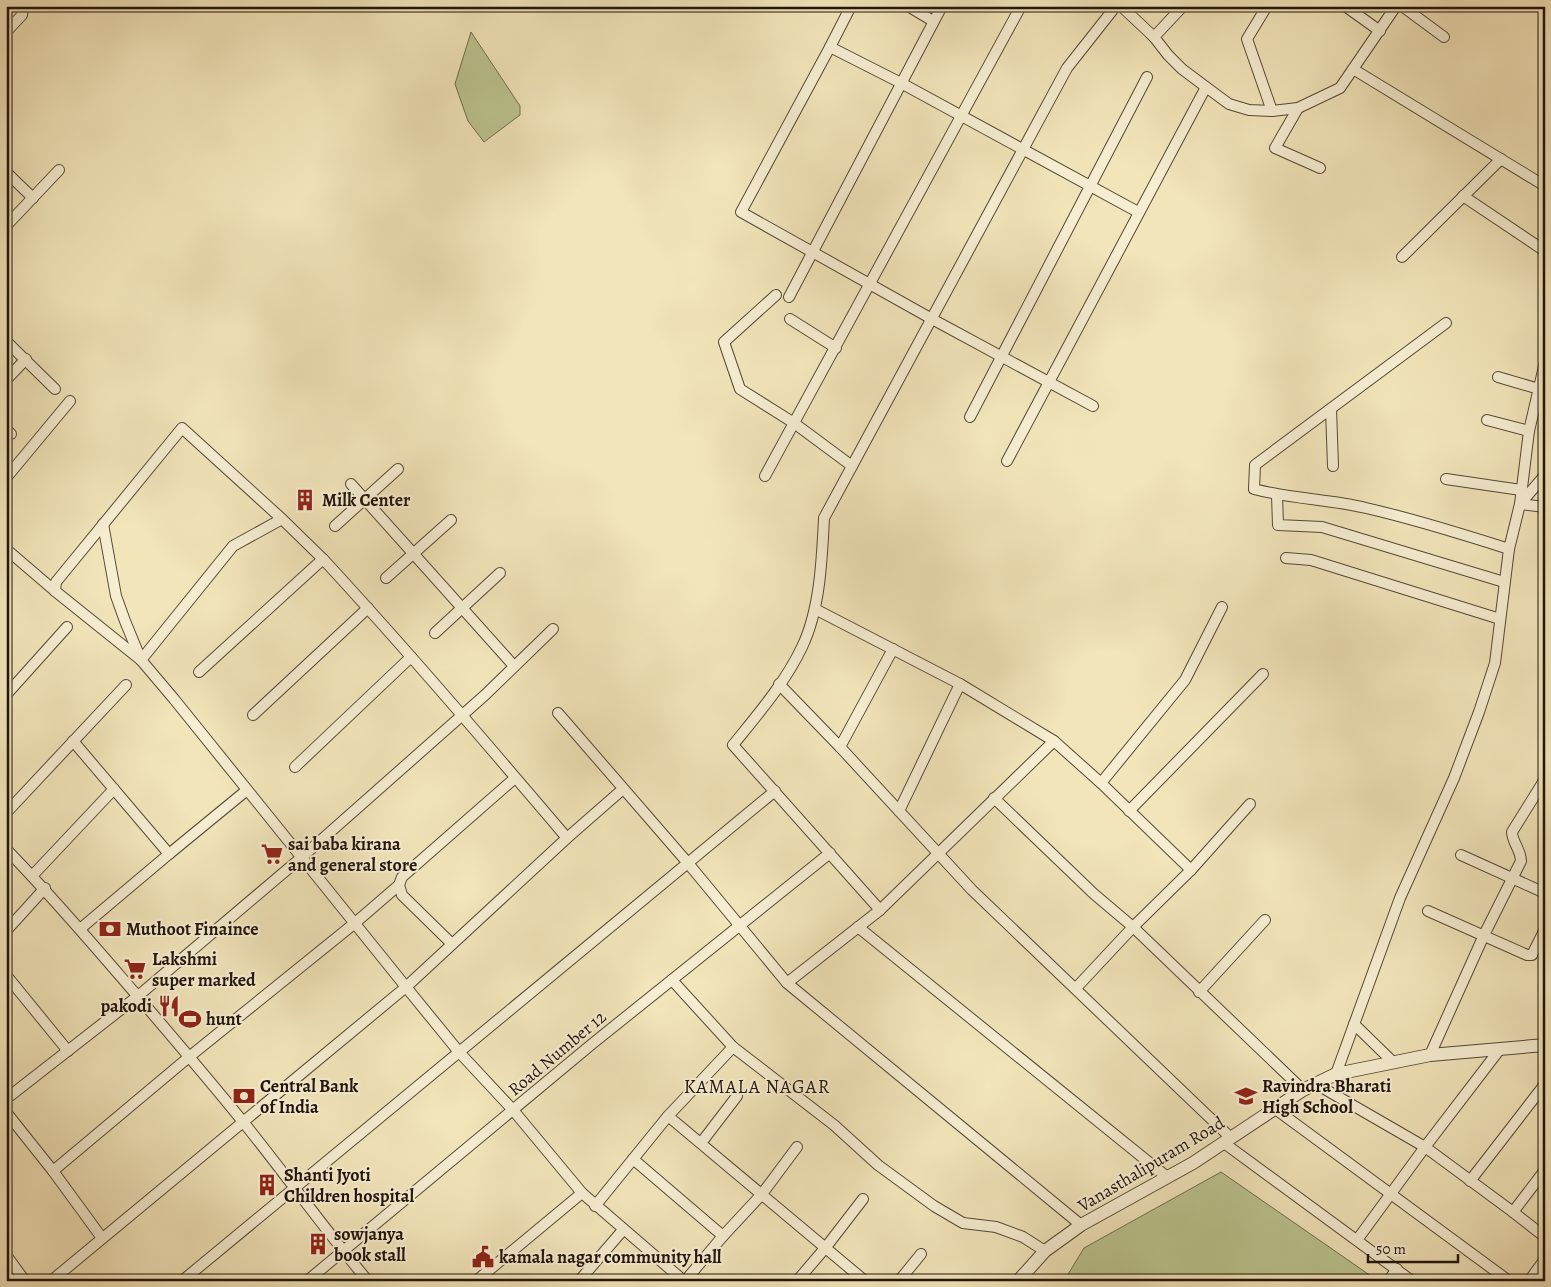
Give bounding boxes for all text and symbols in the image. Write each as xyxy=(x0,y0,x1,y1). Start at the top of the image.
building icon: Milk Center xyxy=(292,487,318,513)
place label: Milk Center xyxy=(322,488,411,512)
place label: sai baba kirana and general store xyxy=(288,832,417,877)
supermarket icon: sai baba kirana and general store xyxy=(259,841,285,867)
bank icon: Muthoot Finaince xyxy=(97,916,123,942)
place label: Muthoot Finaince xyxy=(126,917,259,941)
place label: Lakshmi super marked xyxy=(152,947,256,992)
supermarket icon: Lakshmi super marked xyxy=(122,956,148,982)
restaurant icon: pakodi xyxy=(156,993,182,1019)
place label: pakodi xyxy=(100,994,152,1018)
street label: Road Number 12 xyxy=(503,1005,611,1101)
sports icon: hunt xyxy=(177,1006,203,1032)
place label: hunt xyxy=(206,1007,242,1031)
place label: Central Bank of India xyxy=(260,1074,359,1119)
district label: KAMALA NAGAR xyxy=(684,1074,830,1100)
place label: Ravindra Bharati High School xyxy=(1262,1074,1391,1119)
bank icon: Central Bank of India xyxy=(231,1083,257,1109)
school or university icon: Ravindra Bharati High School xyxy=(1233,1083,1259,1109)
street label: Vanasthalipuram Road xyxy=(1072,1110,1229,1218)
place label: Shanti Jyoti Children hospital xyxy=(284,1163,414,1208)
building icon: Shanti Jyoti Children hospital xyxy=(254,1172,280,1198)
place label: sowjanya book stall xyxy=(333,1222,406,1267)
building icon: sowjanya book stall xyxy=(305,1231,331,1257)
scale bar xyxy=(1368,1232,1458,1264)
text: 50 m xyxy=(1376,1239,1406,1259)
public building icon: kamala nagar community hall xyxy=(470,1244,496,1270)
place label: kamala nagar community hall xyxy=(499,1245,722,1269)

